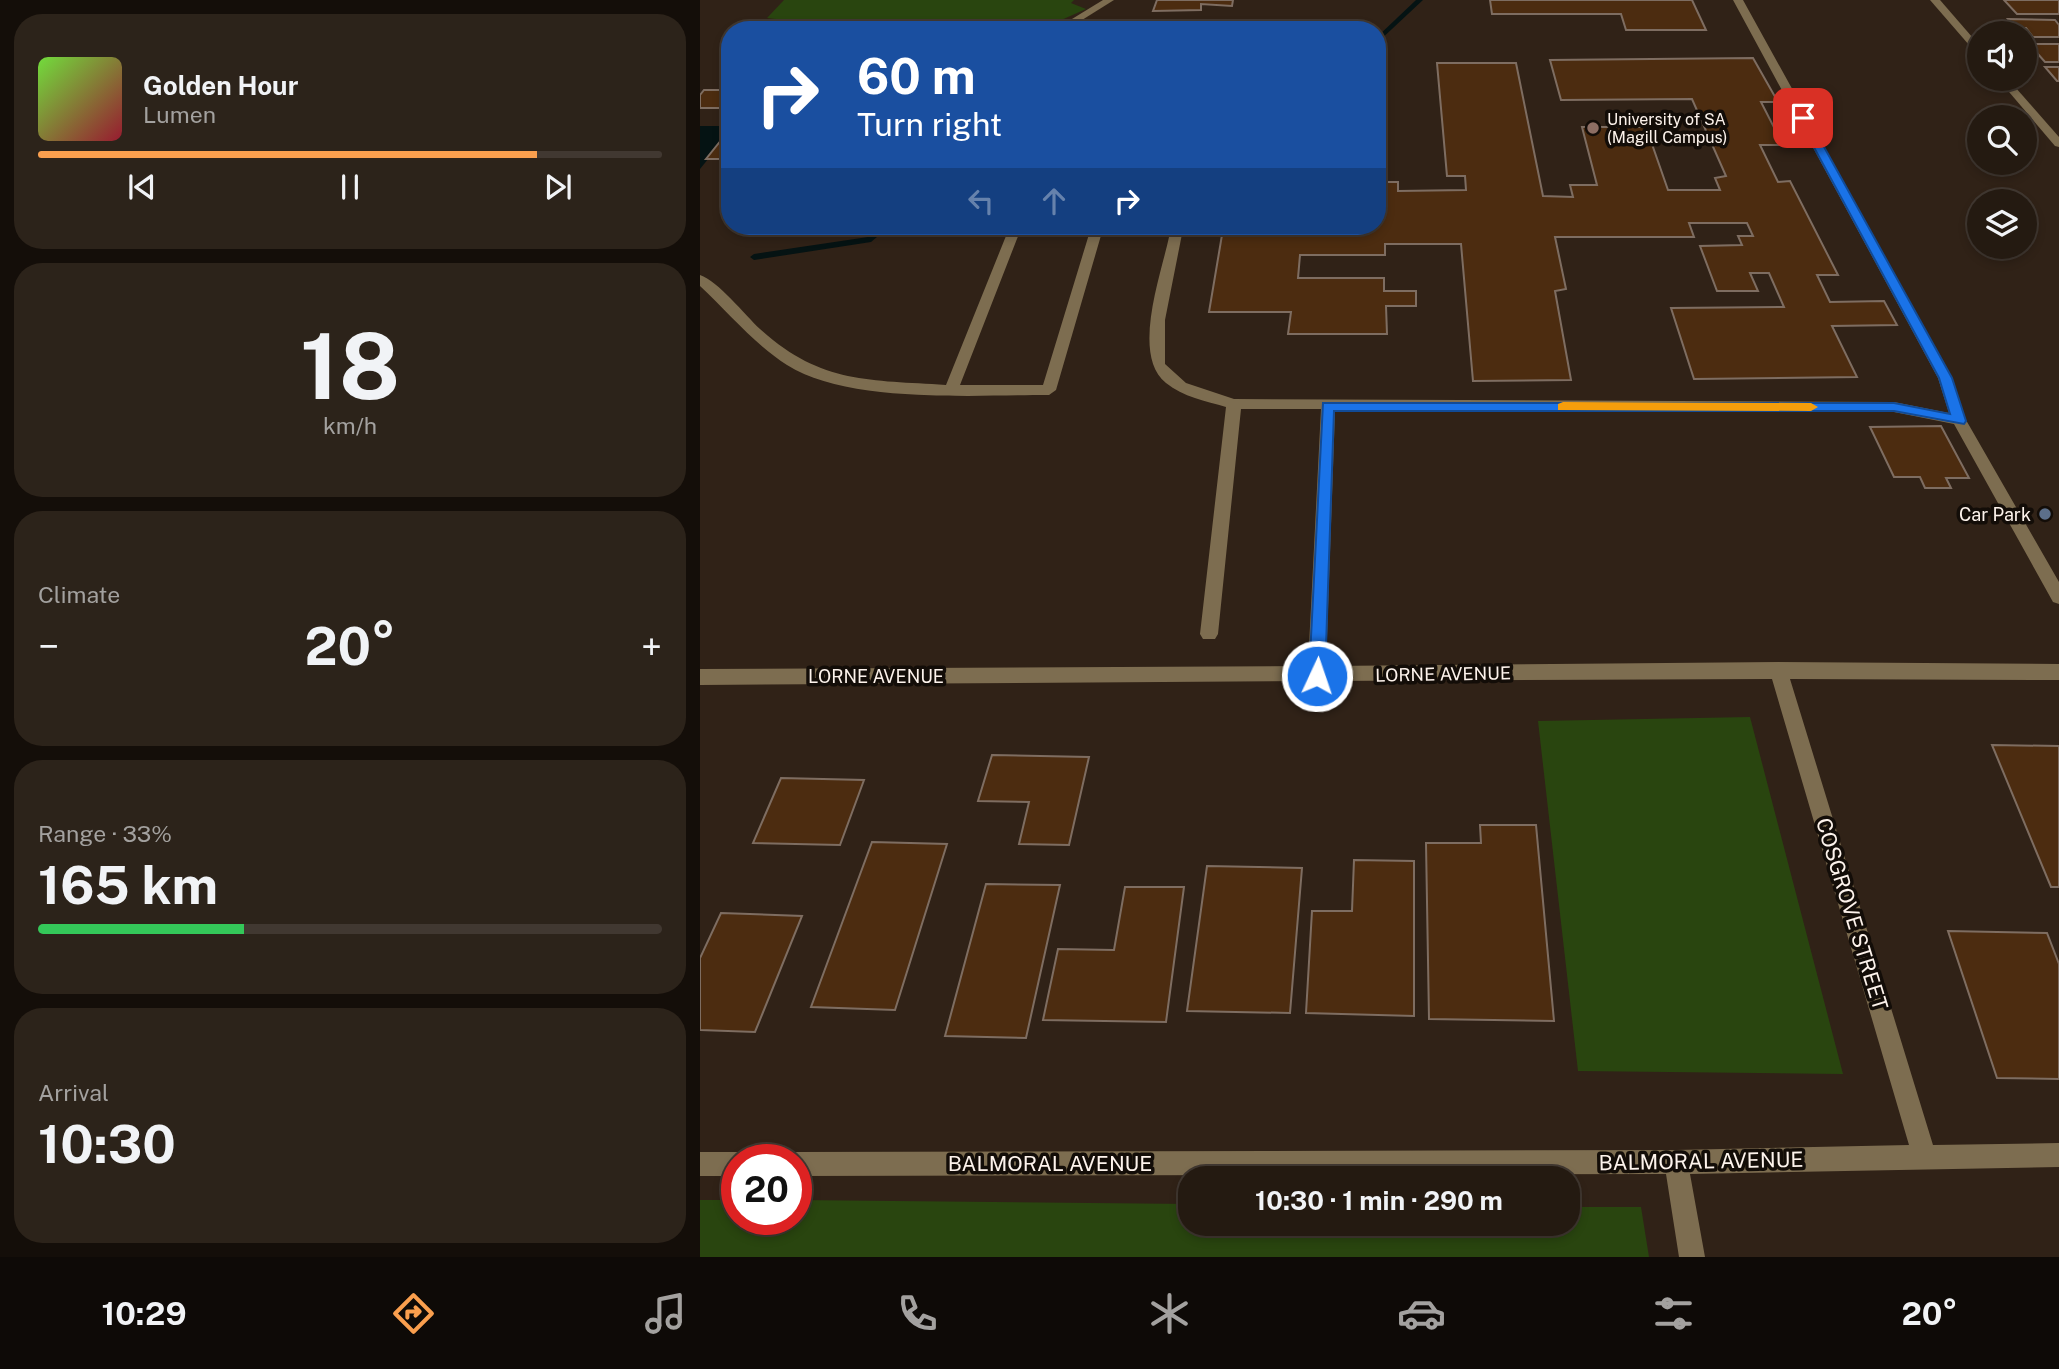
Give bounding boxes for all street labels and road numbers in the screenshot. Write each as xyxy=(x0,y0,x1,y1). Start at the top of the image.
street label: LORNE AVENUE xyxy=(1375,662,1511,686)
street label: LORNE AVENUE xyxy=(808,666,944,687)
street label: COSGROVE STREET xyxy=(1811,815,1893,1013)
street label: BALMORAL AVENUE xyxy=(1598,1147,1804,1175)
street label: BALMORAL AVENUE xyxy=(948,1151,1152,1176)

